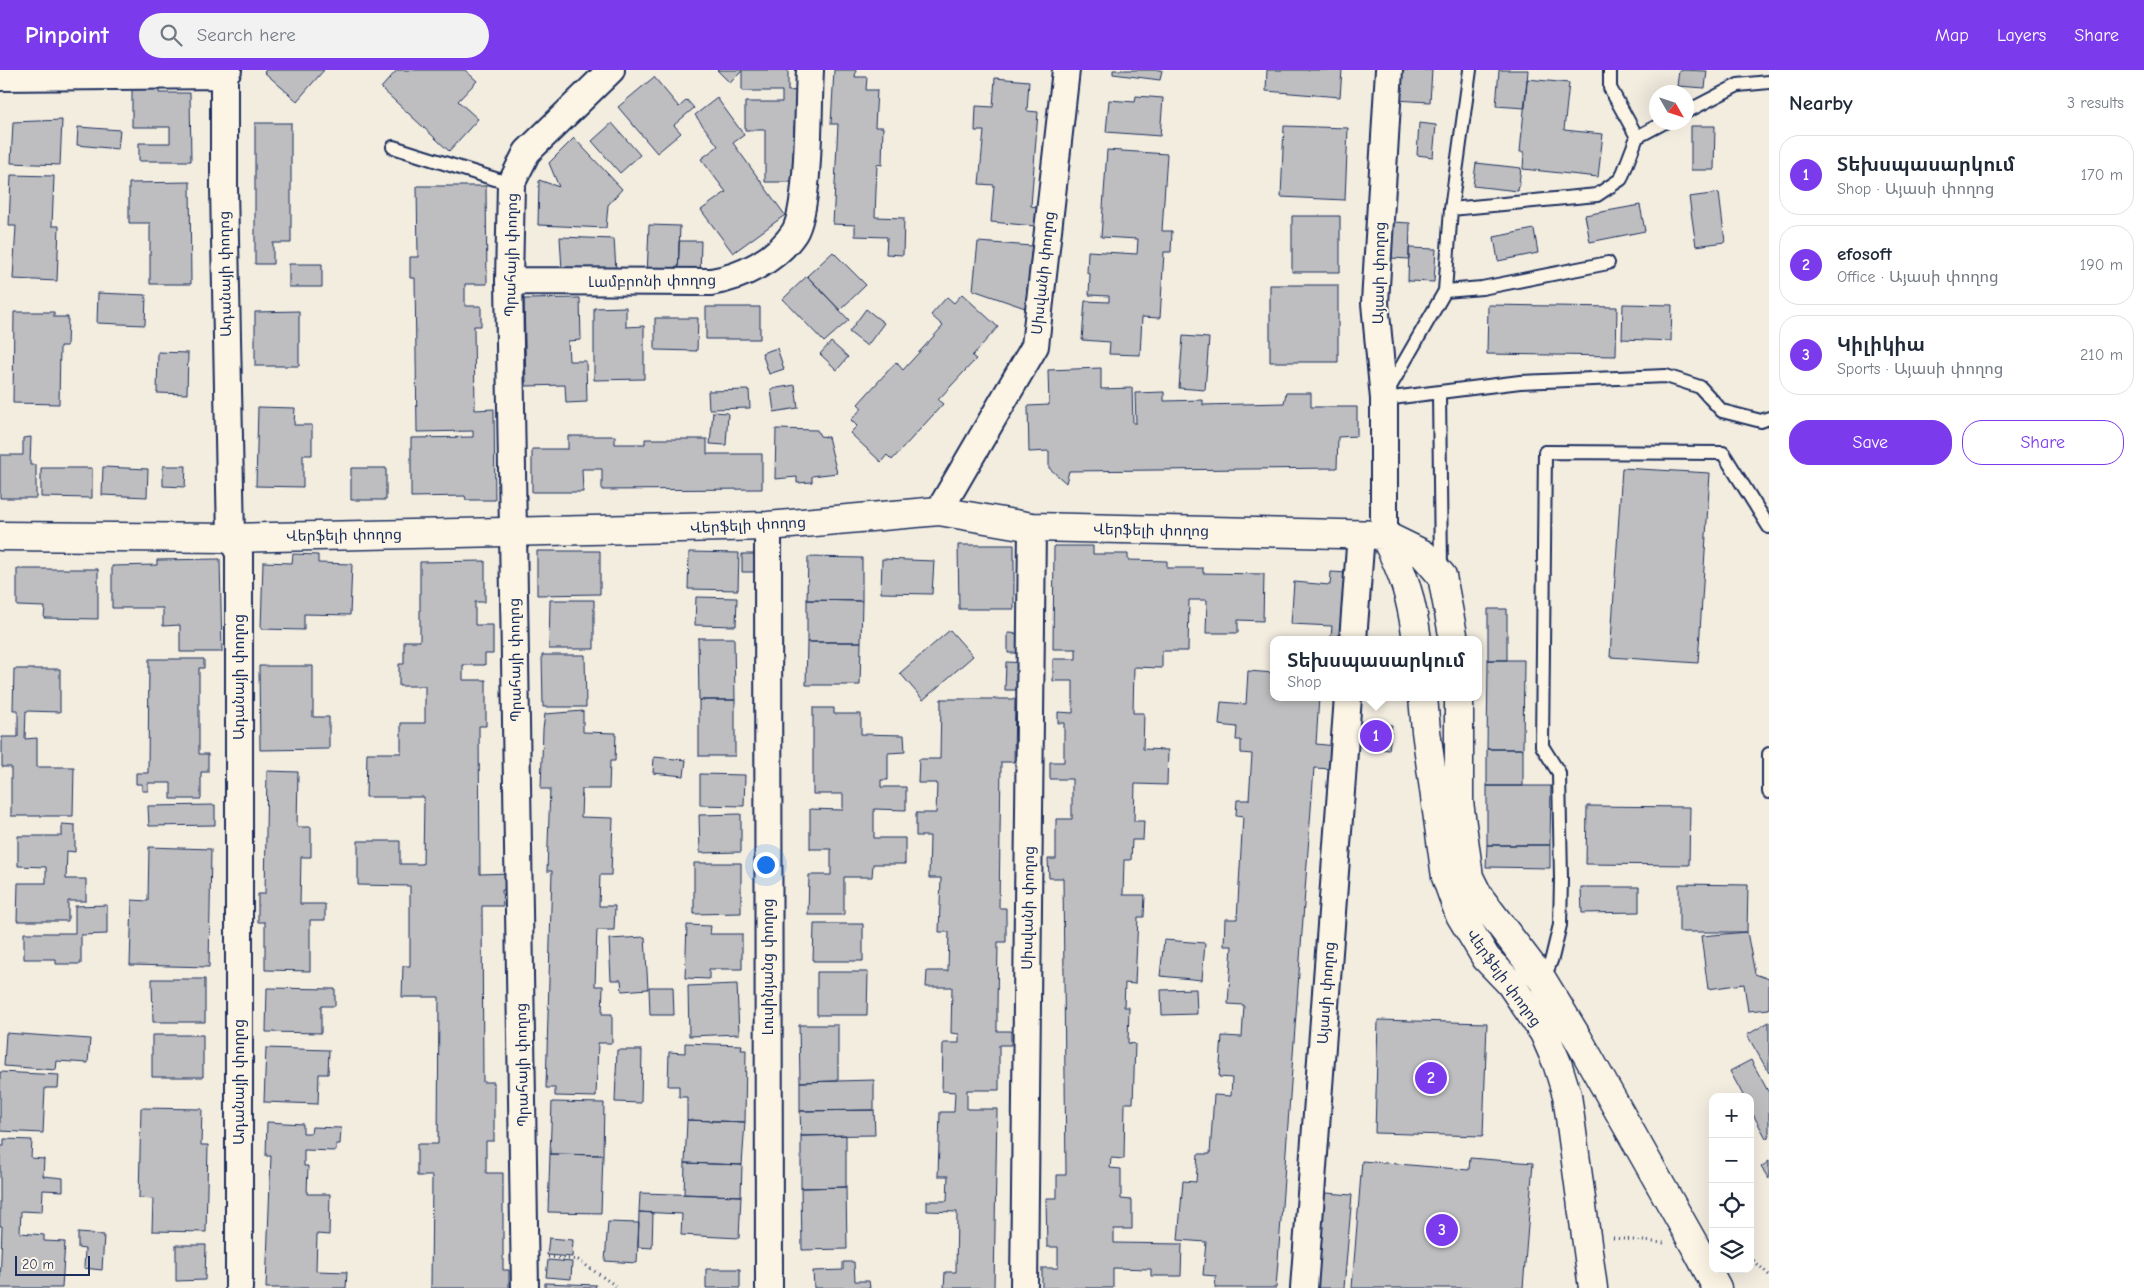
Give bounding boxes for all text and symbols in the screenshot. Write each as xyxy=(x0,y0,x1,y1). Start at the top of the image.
search box xyxy=(139,13,489,58)
text: Pinpoint xyxy=(25,21,109,49)
icon: search xyxy=(157,21,185,49)
text: Search here xyxy=(197,24,296,46)
text: Map xyxy=(1935,25,1969,46)
text: Layers xyxy=(1997,25,2046,46)
text: Share xyxy=(2074,25,2119,46)
north arrow xyxy=(1649,85,1694,130)
text: Nearby xyxy=(1789,91,1853,115)
text: 3 results xyxy=(2067,94,2124,112)
text: Տեխսպասարկում xyxy=(1837,154,2015,176)
text: 1 xyxy=(1803,166,1809,184)
text: 170 m xyxy=(2081,166,2123,184)
text: Shop · Այասի փողոց xyxy=(1837,180,1994,198)
street label: Պրահայի փողոց xyxy=(501,193,521,317)
street label: Սիսվանի փողոց xyxy=(1028,210,1058,336)
street label: Ադանայի փողոց xyxy=(215,211,235,337)
street label: Այասի փողոց xyxy=(1369,222,1389,324)
text: efosoft xyxy=(1837,243,1892,265)
text: 2 xyxy=(1802,256,1810,274)
text: 190 m xyxy=(2080,256,2123,274)
text: Office · Այասի փողոց xyxy=(1837,268,1999,286)
street label: Լամբրոնի փողոց xyxy=(588,271,716,291)
text: Կիլիկիա xyxy=(1837,334,1925,356)
text: 3 xyxy=(1802,346,1810,364)
text: 210 m xyxy=(2080,346,2123,364)
text: Sports · Այասի փողոց xyxy=(1837,360,2003,378)
button: Save xyxy=(1789,420,1952,465)
button: Share xyxy=(1962,420,2124,465)
street label: Վերֆելի փողոց xyxy=(690,513,806,537)
street label: Վերֆելի փողոց xyxy=(1093,520,1209,540)
street label: Վերֆելի փողոց xyxy=(286,525,402,545)
street label: Պրահայի փողոց xyxy=(505,598,525,722)
street label: Ադանայի փողոց xyxy=(230,614,248,740)
popup xyxy=(1270,636,1482,701)
text: Տեխսպասարկում xyxy=(1287,650,1465,672)
text: Shop xyxy=(1287,673,1322,691)
pin: 1 xyxy=(1360,717,1392,755)
street label: Սիսվանի փողոց xyxy=(1018,846,1038,970)
your location xyxy=(753,852,779,878)
street label: Լուսինյանց փողոց xyxy=(759,899,777,1035)
street label: Վերֆելի փողոց xyxy=(1463,926,1545,1030)
street label: Այասի փողոց xyxy=(1313,941,1339,1045)
street label: Պրահայի փողոց xyxy=(512,1003,532,1127)
street label: Ադանայի փողոց xyxy=(230,1019,248,1145)
pin: 2 xyxy=(1415,1059,1447,1097)
map controls xyxy=(1709,1093,1754,1273)
button: + xyxy=(1709,1093,1754,1138)
button: − xyxy=(1709,1138,1754,1183)
button: locate xyxy=(1709,1183,1754,1228)
pin: 3 xyxy=(1426,1211,1458,1249)
button: layers xyxy=(1709,1228,1754,1273)
scale bar xyxy=(15,1253,90,1276)
text: 20 m xyxy=(22,1256,54,1273)

